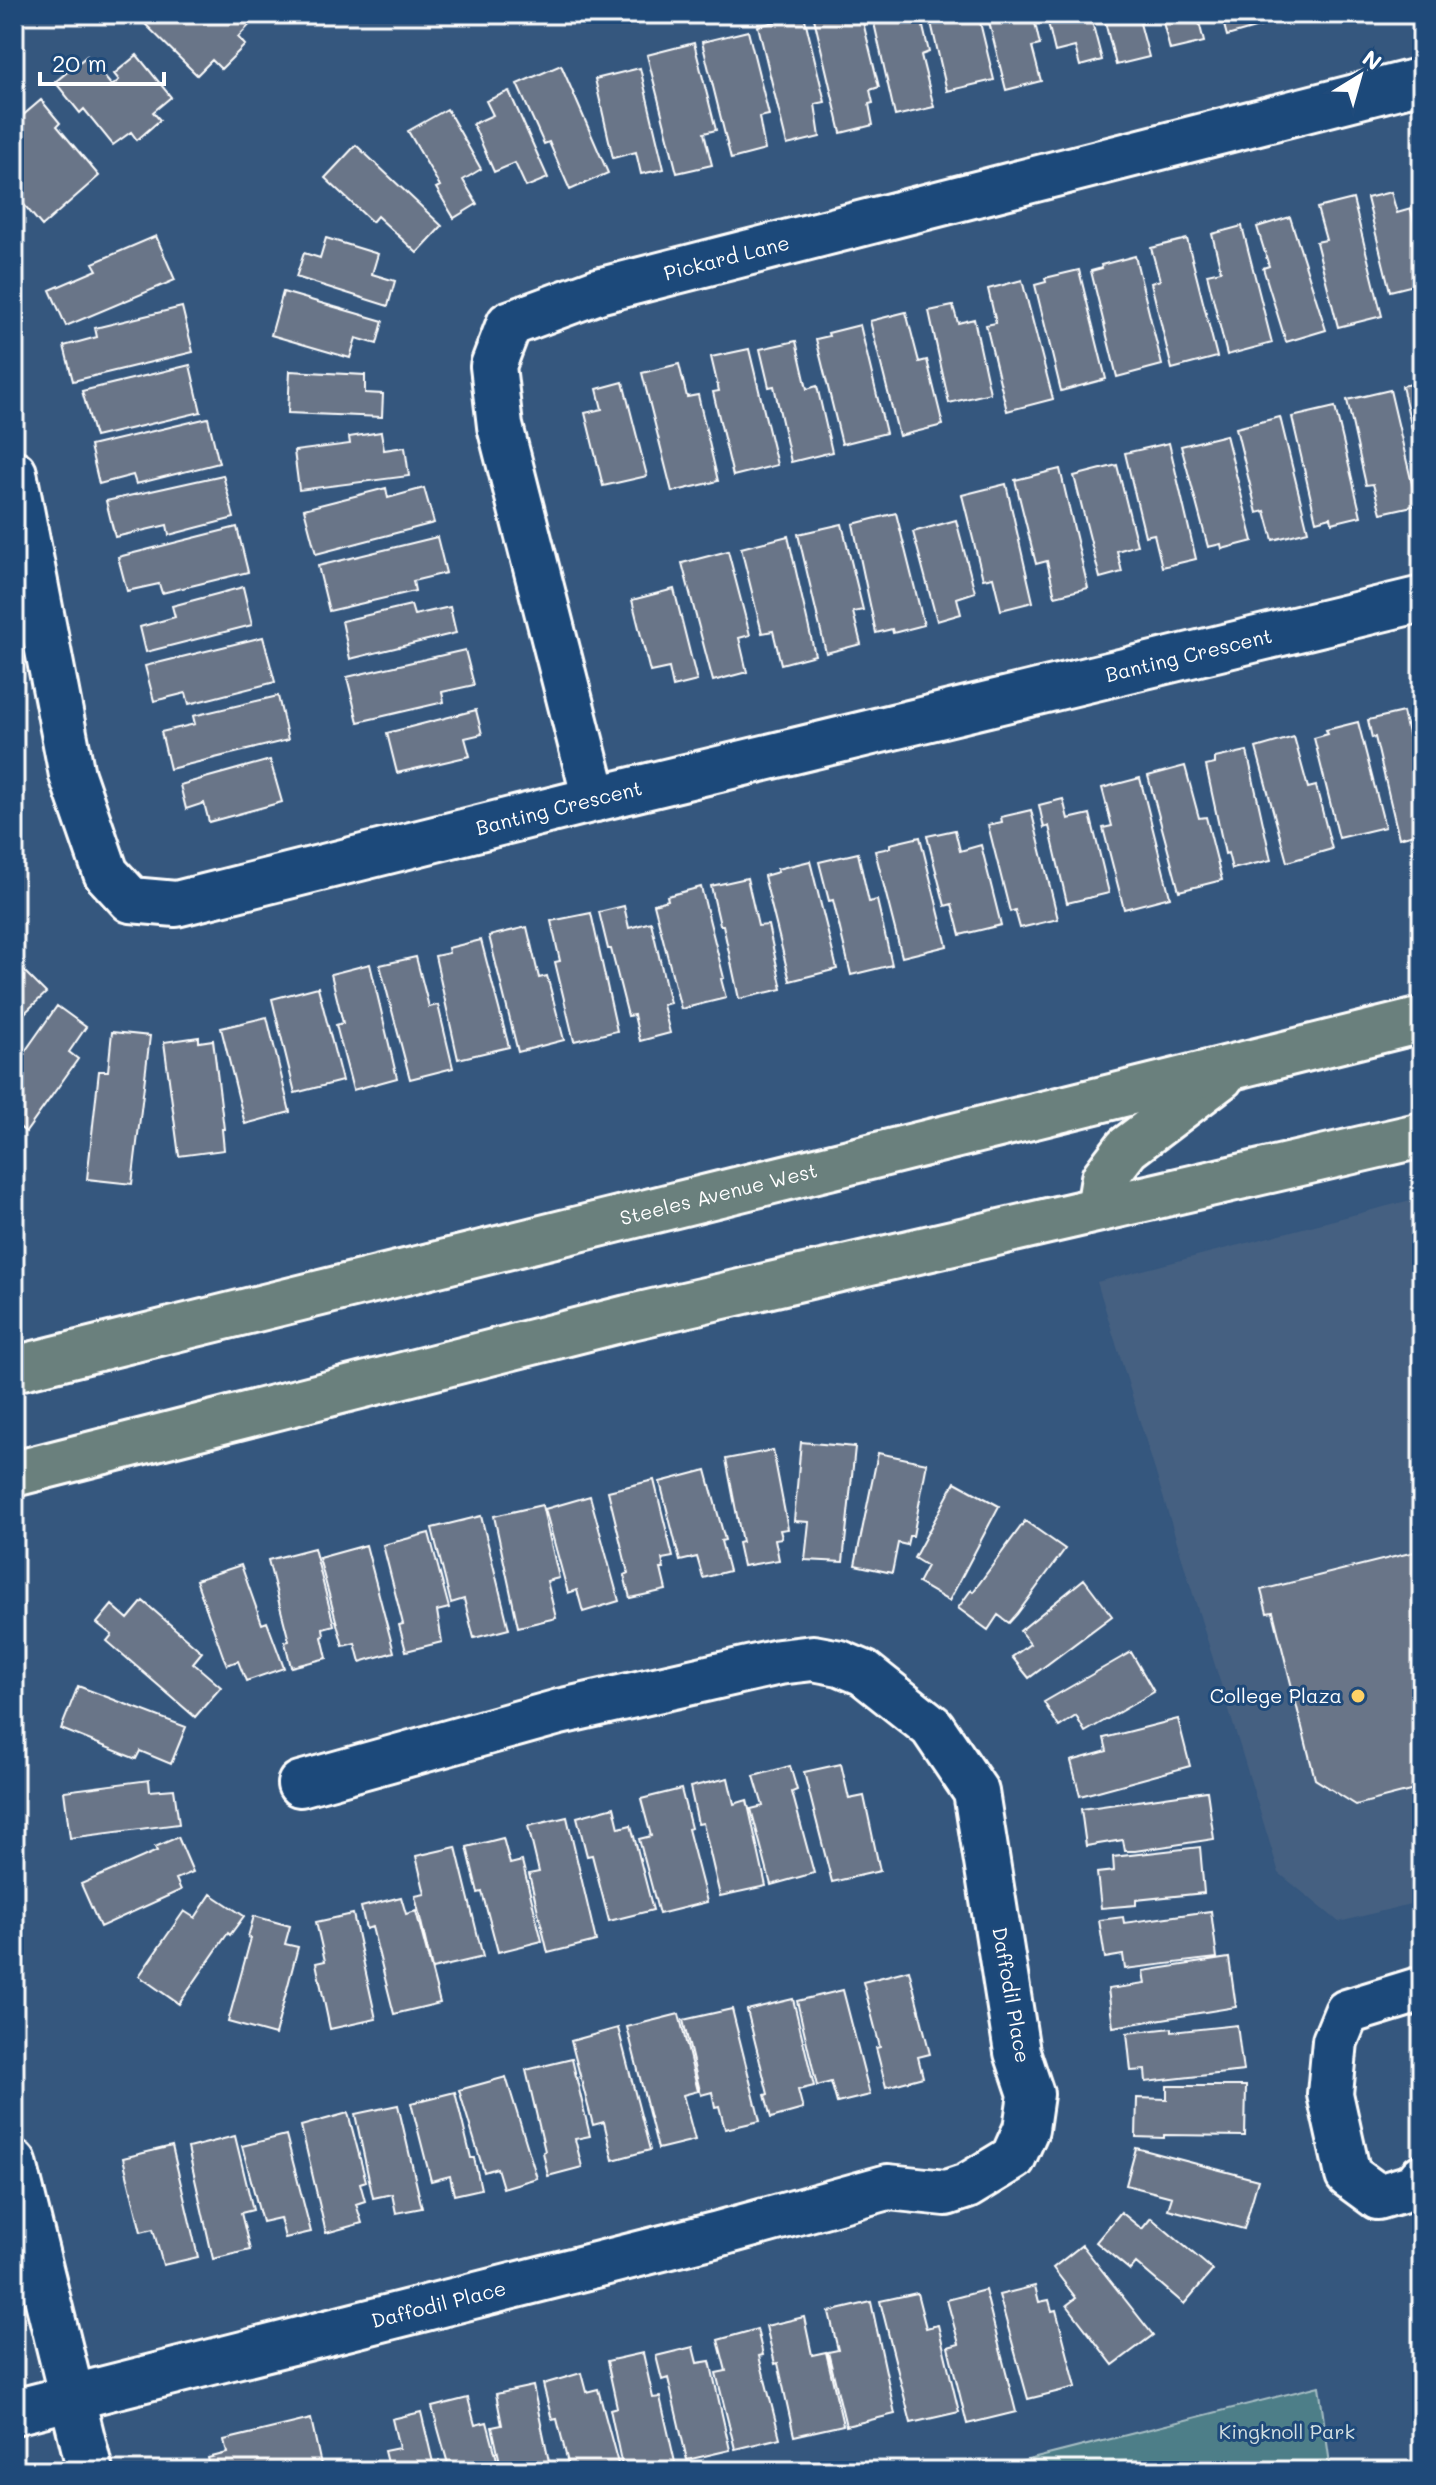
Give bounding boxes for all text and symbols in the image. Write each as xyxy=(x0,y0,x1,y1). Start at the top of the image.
scale bar xyxy=(40,36,164,86)
north arrow xyxy=(1320,36,1400,116)
text: N xyxy=(1357,43,1388,76)
text: 20 m xyxy=(52,47,107,78)
street label: Pickard Lane xyxy=(661,229,792,286)
street label: Banting Crescent xyxy=(1103,622,1274,687)
street label: Banting Crescent xyxy=(473,774,645,840)
street label: Steeles Avenue West xyxy=(617,1156,820,1230)
place label: College Plaza xyxy=(1210,1682,1342,1708)
marker: College Plaza xyxy=(1349,1687,1367,1705)
street label: Daffodil Place xyxy=(987,1925,1037,2065)
street label: Daffodil Place xyxy=(368,2274,508,2333)
park label: Kingknoll Park xyxy=(1219,2418,1355,2444)

